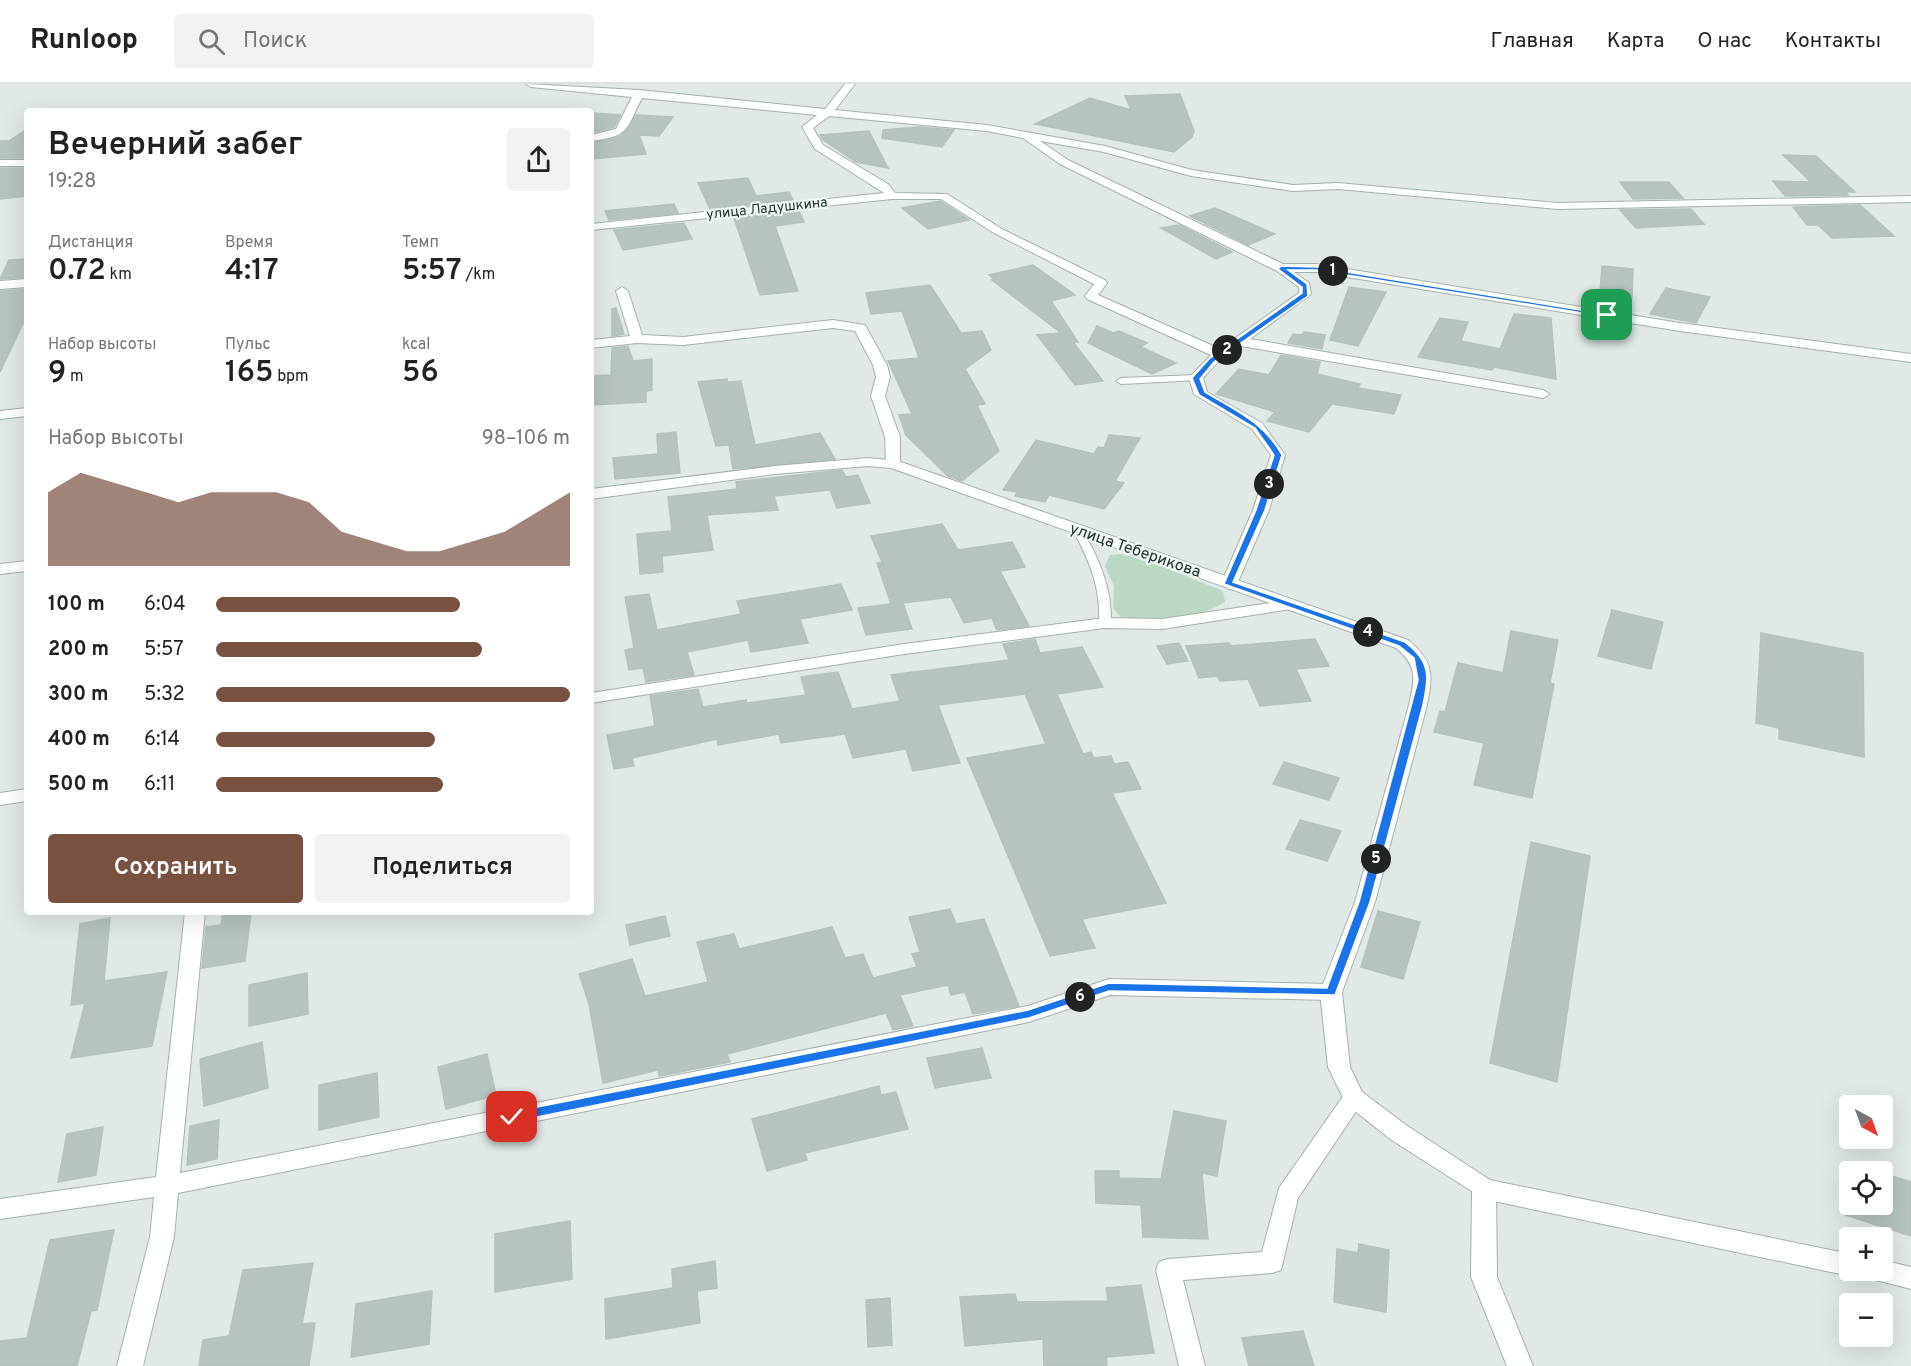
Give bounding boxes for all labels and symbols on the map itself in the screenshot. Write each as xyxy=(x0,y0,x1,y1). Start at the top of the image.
street label: улица Ладушкина xyxy=(706,194,828,224)
pin: 1 xyxy=(1318,256,1348,286)
pin xyxy=(1581,289,1632,340)
pin: 2 xyxy=(1212,335,1242,365)
pin: 3 xyxy=(1254,469,1284,499)
street label: улица Теберикова xyxy=(1067,519,1203,583)
pin: 4 xyxy=(1353,617,1383,647)
pin: 5 xyxy=(1361,844,1391,874)
pin: 6 xyxy=(1065,982,1095,1012)
pin xyxy=(486,1091,537,1142)
north arrow xyxy=(1839,1095,1893,1149)

